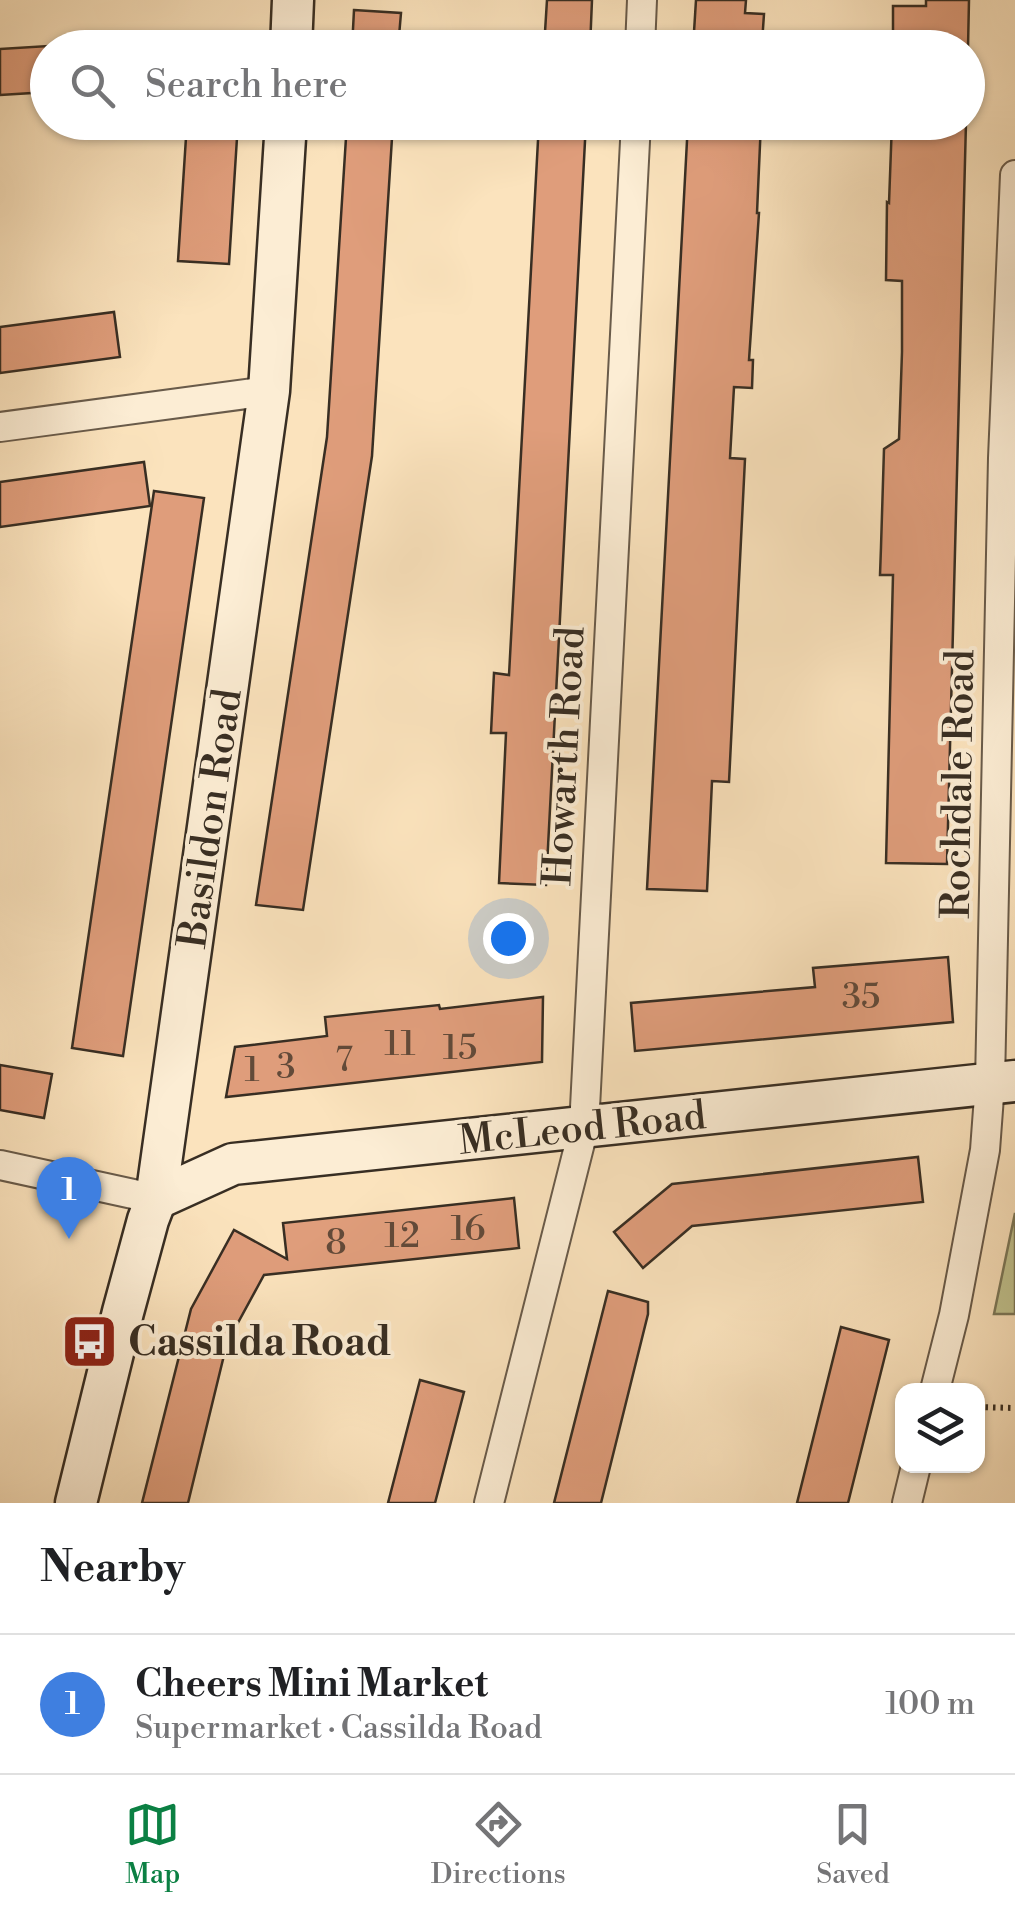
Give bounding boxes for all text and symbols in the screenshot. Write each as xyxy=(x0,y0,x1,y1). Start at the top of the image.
search box xyxy=(30,30,985,140)
icon: search xyxy=(65,58,120,113)
text: Search here xyxy=(145,62,348,109)
street label: Howarth Road xyxy=(533,625,597,887)
street label: Rochdale Road xyxy=(932,649,986,919)
street label: Basildon Road xyxy=(168,685,254,952)
your location xyxy=(483,913,534,964)
house number: 35 xyxy=(842,976,880,1019)
house number: 11 xyxy=(384,1023,416,1066)
house number: 15 xyxy=(443,1027,477,1070)
house number: 7 xyxy=(335,1039,353,1082)
house number: 3 xyxy=(276,1046,296,1089)
house number: 1 xyxy=(244,1049,260,1092)
street label: McLeod Road xyxy=(456,1091,709,1167)
pin: 1 xyxy=(36,1156,102,1239)
house number: 16 xyxy=(450,1208,486,1251)
house number: 12 xyxy=(384,1215,420,1258)
house number: 8 xyxy=(325,1222,347,1265)
bus stop icon: Cassilda Road xyxy=(59,1311,119,1371)
place label: Cassilda Road xyxy=(128,1318,391,1368)
map controls xyxy=(895,1383,985,1473)
button: layers xyxy=(895,1383,985,1473)
text: Nearby xyxy=(40,1542,185,1595)
text: Cheers Mini Market xyxy=(135,1661,488,1708)
text: 1 xyxy=(65,1684,80,1724)
text: 100 m xyxy=(885,1684,975,1724)
text: Supermarket · Cassilda Road xyxy=(135,1708,542,1748)
tab: Map xyxy=(125,1797,180,1892)
tab: Directions xyxy=(431,1797,566,1892)
tab: Saved xyxy=(816,1797,890,1892)

